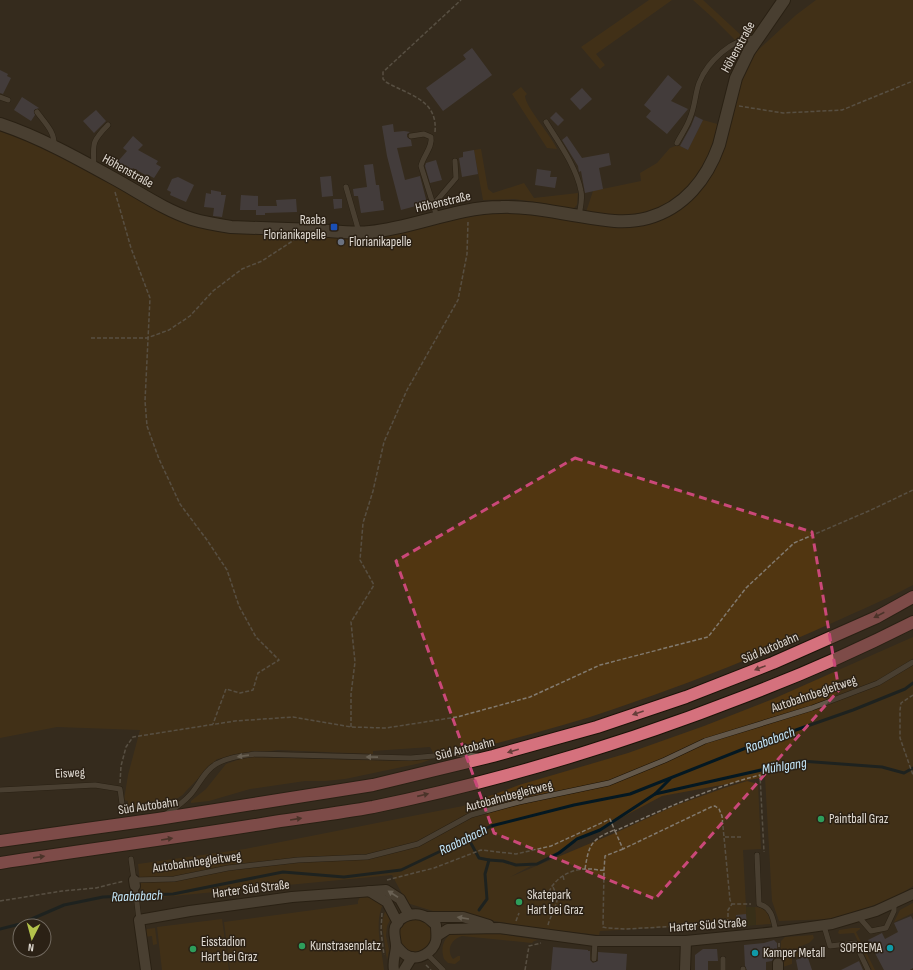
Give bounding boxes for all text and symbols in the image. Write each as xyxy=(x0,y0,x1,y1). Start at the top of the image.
street label: Höhenstraße xyxy=(717,19,759,75)
street label: Höhenstraße xyxy=(100,150,156,192)
street label: Höhenstraße xyxy=(414,188,472,216)
place label: Raaba Florianikapelle xyxy=(263,212,326,243)
marker: Raaba Florianikapelle xyxy=(329,222,339,232)
place label: Florianikapelle xyxy=(349,234,412,250)
marker: Florianikapelle xyxy=(336,237,346,247)
one-way arrow xyxy=(873,612,884,619)
street label: Süd Autobahn xyxy=(739,629,801,667)
one-way arrow xyxy=(753,665,765,671)
street label: Autobahnbegleitweg xyxy=(768,672,859,716)
one-way arrow xyxy=(631,710,643,716)
water label: Raababach xyxy=(743,723,797,757)
street label: Süd Autobahn xyxy=(434,734,496,764)
one-way arrow xyxy=(507,748,519,754)
one-way arrow xyxy=(237,753,249,759)
one-way arrow xyxy=(365,754,378,760)
water label: Mühlgang xyxy=(760,754,808,778)
street label: Eisweg xyxy=(55,764,85,782)
street label: Autobahnbegleitweg xyxy=(463,777,554,816)
one-way arrow xyxy=(417,791,430,797)
street label: Süd Autobahn xyxy=(117,794,179,818)
place label: Paintball Graz xyxy=(829,811,889,827)
marker: Paintball Graz xyxy=(816,814,826,824)
one-way arrow xyxy=(290,816,302,822)
water label: Raababach xyxy=(436,821,490,859)
one-way arrow xyxy=(161,836,173,842)
street label: Autobahnbegleitweg xyxy=(151,848,242,876)
one-way arrow xyxy=(33,854,45,860)
street label: Harter Süd Straße xyxy=(212,876,290,902)
water label: Raababach xyxy=(111,887,163,905)
place label: Skatepark Hart bei Graz xyxy=(527,887,584,918)
one-way arrow xyxy=(388,890,398,898)
marker: Skatepark Hart bei Graz xyxy=(514,897,524,907)
street label: Harter Süd Straße xyxy=(669,914,747,936)
one-way arrow xyxy=(457,915,469,921)
north arrow xyxy=(12,918,52,958)
place label: Eisstadion Hart bei Graz xyxy=(201,934,258,965)
place label: Kunstrasenplatz xyxy=(310,938,381,954)
place label: SOPREMA xyxy=(840,940,882,956)
text: N xyxy=(27,941,35,954)
marker: Kunstrasenplatz xyxy=(297,941,307,951)
marker: SOPREMA xyxy=(885,943,895,953)
marker: Eisstadion Hart bei Graz xyxy=(188,944,198,954)
place label: Kamper Metall xyxy=(763,945,825,961)
marker: Kamper Metall xyxy=(750,948,760,958)

